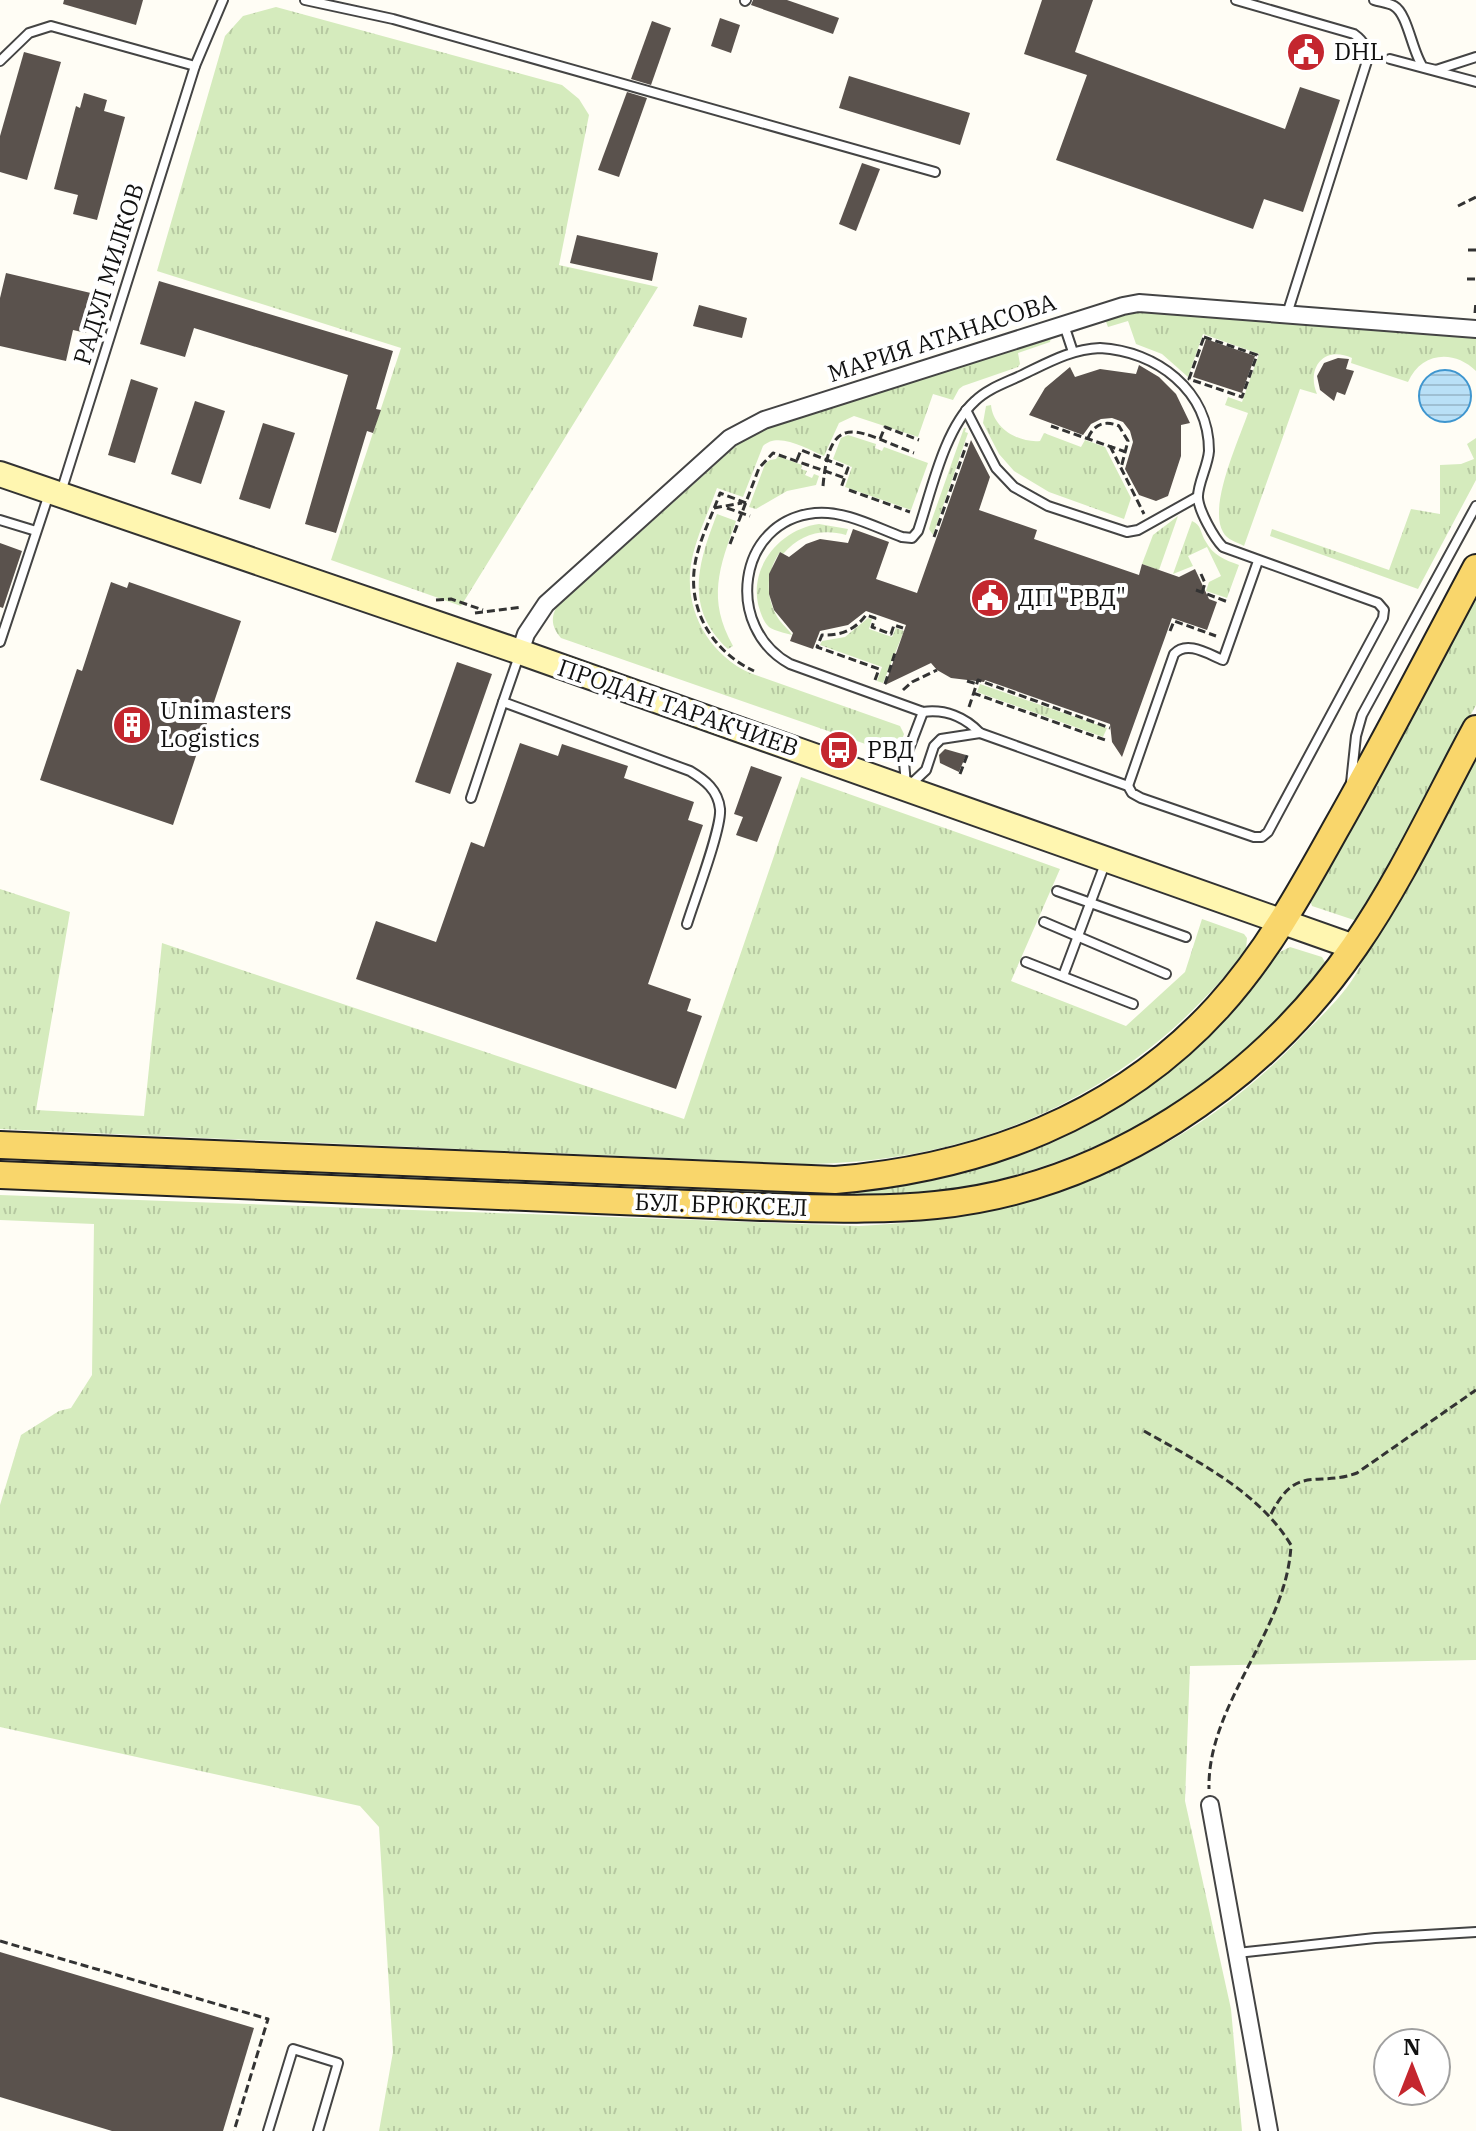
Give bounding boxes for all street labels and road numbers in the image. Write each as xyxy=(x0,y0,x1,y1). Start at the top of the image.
street label: РАДУЛ МИЛКОВ xyxy=(65,179,151,368)
street label: МАРИЯ АТАНАСОВА xyxy=(823,285,1060,389)
street label: ПРОДАН ТАРАКЧИЕВ xyxy=(554,651,803,763)
street label: БУЛ. БРЮКСЕЛ xyxy=(634,1185,808,1223)

